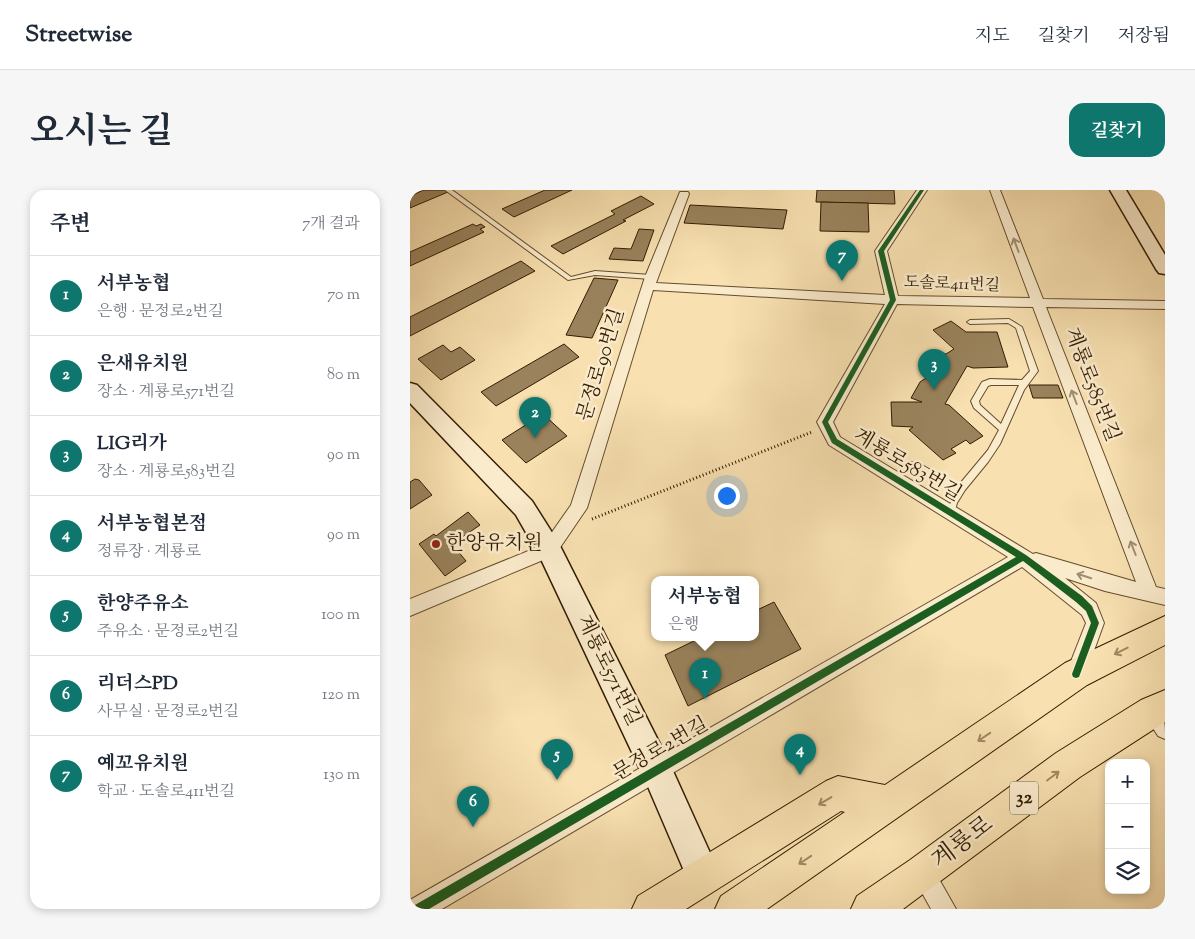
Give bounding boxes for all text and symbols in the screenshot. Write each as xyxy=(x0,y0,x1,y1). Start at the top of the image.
text: Streetwise xyxy=(25,18,132,52)
text: 지도 xyxy=(975,24,1010,50)
text: 길찾기 xyxy=(1038,24,1090,50)
text: 저장됨 xyxy=(1118,24,1170,50)
button: 길찾기 xyxy=(1069,103,1165,157)
text: 오시는 길 xyxy=(30,108,173,159)
text: 주변 xyxy=(50,210,91,240)
text: 7개 결과 xyxy=(302,213,360,236)
one-way arrow xyxy=(1011,238,1020,253)
pin: 7 xyxy=(826,240,858,281)
text: 서부농협 xyxy=(97,271,170,298)
street label: 도솔로411번길 xyxy=(904,272,1000,298)
text: 1 xyxy=(63,284,69,307)
text: 70 m xyxy=(327,284,360,307)
text: 은행 · 문정로2번길 xyxy=(97,301,224,324)
street label: 문정로90번길 xyxy=(571,305,633,425)
street label: 계룡로585번길 xyxy=(1056,324,1126,446)
pin: 3 xyxy=(918,349,950,390)
text: 은새유치원 xyxy=(97,351,189,378)
text: 2 xyxy=(62,364,70,387)
text: 80 m xyxy=(327,364,360,387)
text: 장소 · 계룡로571번길 xyxy=(97,381,235,404)
one-way arrow xyxy=(1069,390,1079,405)
pin: 2 xyxy=(519,397,551,438)
street label: 계룡로583번길 xyxy=(847,422,967,510)
text: LIG리가 xyxy=(97,431,167,458)
text: 3 xyxy=(63,444,69,467)
text: 90 m xyxy=(327,444,360,467)
text: 장소 · 계룡로583번길 xyxy=(97,461,236,484)
your location xyxy=(714,483,740,509)
text: 서부농협본점 xyxy=(97,511,207,538)
text: 4 xyxy=(62,524,70,547)
text: 90 m xyxy=(327,524,360,547)
place label: 한양유치원 xyxy=(446,530,543,559)
marker: 한양유치원 xyxy=(430,538,442,550)
text: 정류장 · 계룡로 xyxy=(97,541,201,564)
one-way arrow xyxy=(1128,541,1137,556)
one-way arrow xyxy=(1077,571,1092,580)
popup xyxy=(651,576,759,641)
text: 서부농협 xyxy=(668,584,742,611)
text: 한양주유소 xyxy=(97,591,189,618)
text: 5 xyxy=(63,604,69,627)
text: 100 m xyxy=(321,604,360,627)
street label: 계룡로571번길 xyxy=(569,611,647,731)
text: 은행 xyxy=(668,614,699,637)
text: 주유소 · 문정로2번길 xyxy=(97,621,239,644)
one-way arrow xyxy=(1114,646,1129,656)
pin: 1 xyxy=(689,658,721,699)
text: 리더스PD xyxy=(97,671,178,698)
text: 6 xyxy=(62,684,70,707)
text: 120 m xyxy=(322,684,360,707)
text: 사무실 · 문정로2번길 xyxy=(97,701,239,724)
street label: 문정로2번길 xyxy=(608,711,714,789)
one-way arrow xyxy=(977,732,991,742)
pin: 4 xyxy=(784,734,816,775)
pin: 5 xyxy=(541,739,573,780)
text: 예꼬유치원 xyxy=(97,751,189,778)
map controls xyxy=(1105,759,1150,894)
button: + xyxy=(1105,759,1150,804)
text: 7 xyxy=(62,764,70,787)
text: 130 m xyxy=(323,764,360,787)
one-way arrow xyxy=(1046,771,1060,781)
text: 학교 · 도솔로411번길 xyxy=(97,781,235,804)
road number: 32 xyxy=(1010,782,1038,814)
pin: 6 xyxy=(457,786,489,827)
one-way arrow xyxy=(819,797,833,807)
button: − xyxy=(1105,804,1150,849)
street label: 계룡로 xyxy=(925,808,1001,878)
button: layers xyxy=(1105,849,1150,894)
one-way arrow xyxy=(798,855,812,865)

